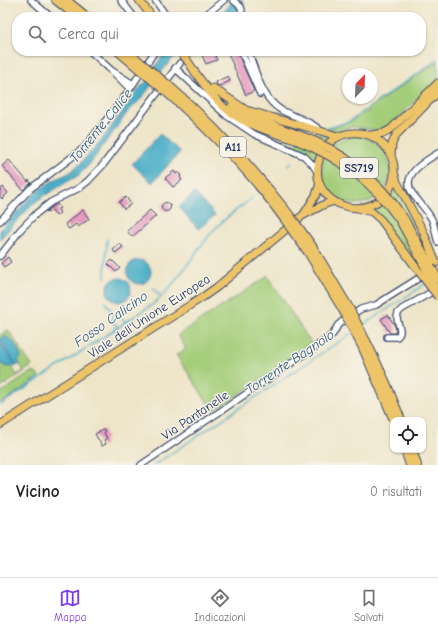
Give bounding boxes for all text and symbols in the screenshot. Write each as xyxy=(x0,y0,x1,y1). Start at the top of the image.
search box xyxy=(12,12,426,56)
icon: search xyxy=(26,23,48,45)
text: Cerca qui xyxy=(58,25,119,43)
north arrow xyxy=(342,68,378,104)
water label: Torrente Calice xyxy=(66,85,136,167)
road number: A11 xyxy=(220,137,246,157)
road number: SS719 xyxy=(340,158,378,178)
street label: Viale dell'Unione Europea xyxy=(85,271,213,361)
water label: Fosso Calicino xyxy=(71,287,151,351)
water label: Torrente Bagnolo xyxy=(242,326,338,398)
street label: Via Pantanelle xyxy=(159,387,232,443)
map controls xyxy=(390,417,426,453)
button: locate xyxy=(390,417,426,453)
text: Vicino xyxy=(16,482,59,501)
text: 0 risultati xyxy=(370,484,422,499)
tab: Mappa xyxy=(54,587,86,624)
tab: Indicazioni xyxy=(195,587,246,624)
tab: Salvati xyxy=(354,587,384,624)

